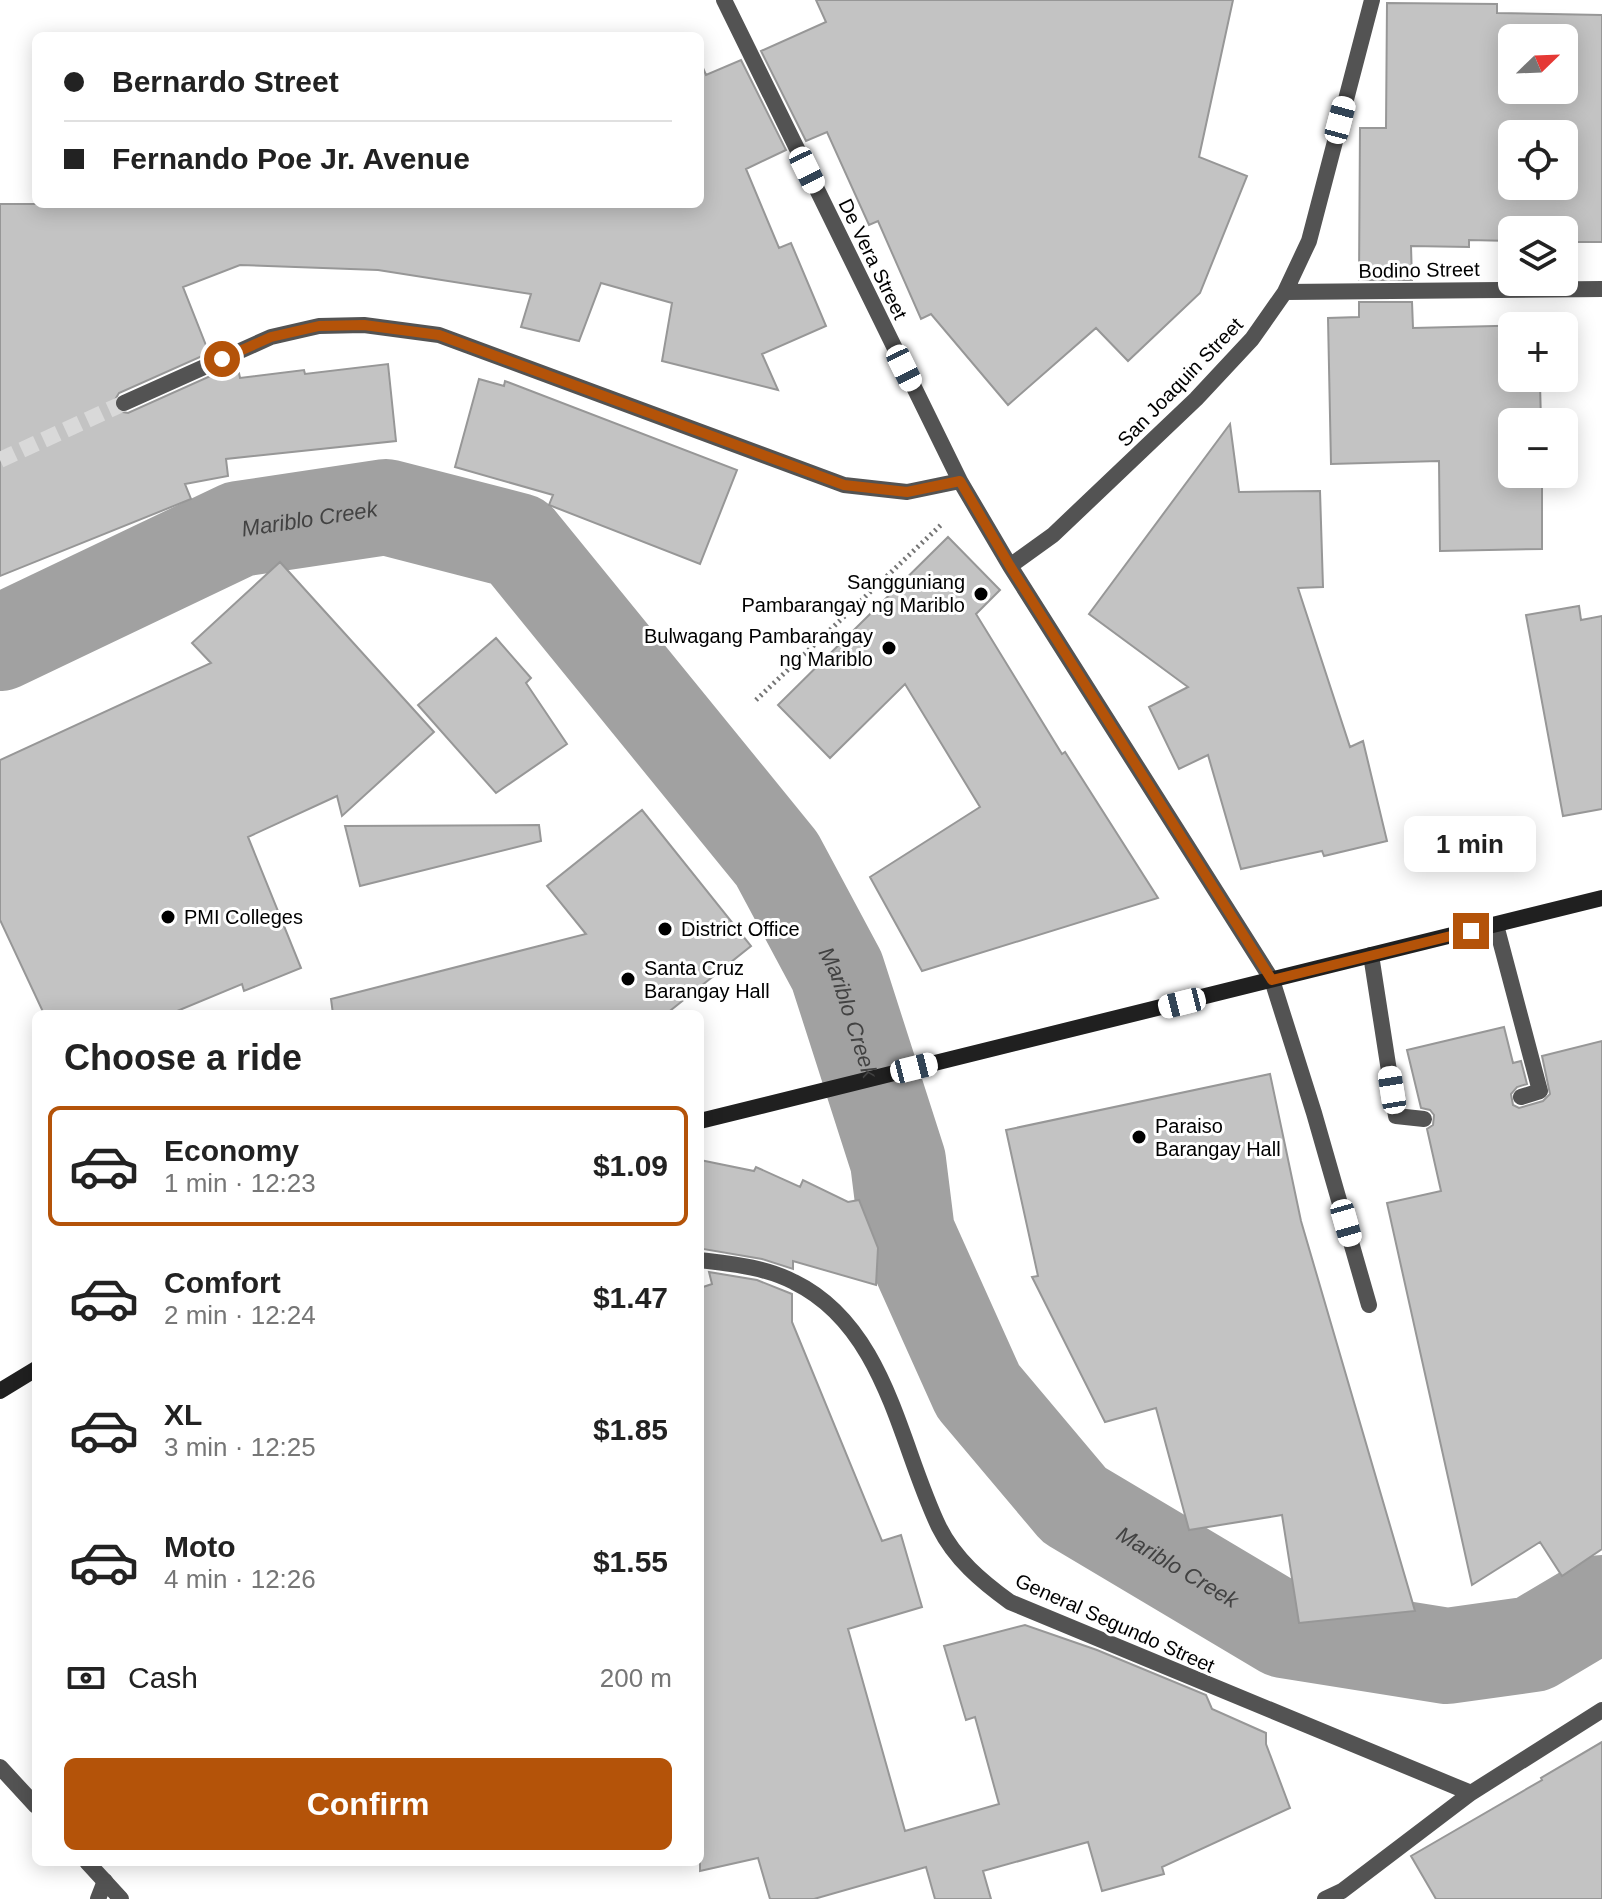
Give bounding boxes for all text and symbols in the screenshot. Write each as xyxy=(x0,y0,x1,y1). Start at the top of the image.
north arrow xyxy=(1498,24,1578,104)
map controls xyxy=(1498,24,1578,488)
text: Bernardo Street xyxy=(112,65,339,98)
car xyxy=(1322,94,1358,146)
button: locate xyxy=(1498,120,1578,200)
text: Fernando Poe Jr. Avenue xyxy=(112,142,470,175)
car xyxy=(786,143,828,197)
street label: De Vera Street xyxy=(834,195,912,323)
button: layers xyxy=(1498,216,1578,296)
street label: Bodino Street xyxy=(1358,258,1480,282)
button: + xyxy=(1498,312,1578,392)
street label: San Joaquin Street xyxy=(1113,313,1247,451)
route start xyxy=(204,341,240,377)
car xyxy=(883,341,925,395)
button: − xyxy=(1498,408,1578,488)
water label: Mariblo Creek xyxy=(240,496,380,541)
place label: Sangguniang Pambarangay ng Mariblo xyxy=(742,571,965,616)
marker: Sangguniang Pambarangay ng Mariblo xyxy=(972,585,990,603)
place label: Bulwagang Pambarangay ng Mariblo xyxy=(644,625,873,670)
marker: Bulwagang Pambarangay ng Mariblo xyxy=(880,639,898,657)
callout: 1 min xyxy=(1405,815,1537,871)
text: 1 min xyxy=(1436,829,1504,859)
place label: PMI Colleges xyxy=(184,906,303,928)
marker: PMI Colleges xyxy=(159,908,177,926)
route end xyxy=(1453,913,1489,949)
place label: District Office xyxy=(681,918,800,940)
marker: District Office xyxy=(656,920,674,938)
water label: Mariblo Creek xyxy=(814,943,883,1082)
place label: Santa Cruz Barangay Hall xyxy=(644,957,770,1002)
marker: Santa Cruz Barangay Hall xyxy=(619,970,637,988)
car xyxy=(1156,986,1208,1020)
text: Choose a ride xyxy=(64,1037,302,1078)
car xyxy=(888,1051,940,1085)
car xyxy=(1376,1064,1408,1116)
place label: Paraiso Barangay Hall xyxy=(1155,1115,1281,1160)
marker: Paraiso Barangay Hall xyxy=(1130,1128,1148,1146)
icon: car xyxy=(68,1130,140,1202)
text: Economy xyxy=(164,1134,299,1167)
text: $1.09 xyxy=(593,1149,668,1182)
text: 1 min · 12:23 xyxy=(164,1168,316,1198)
car xyxy=(1328,1197,1364,1249)
icon: car xyxy=(68,1262,140,1334)
text: Comfort xyxy=(164,1266,281,1299)
text: $1.47 xyxy=(593,1281,668,1314)
text: 2 min · 12:24 xyxy=(164,1300,316,1330)
icon: car xyxy=(68,1394,140,1466)
text: XL xyxy=(164,1398,202,1431)
text: $1.85 xyxy=(593,1413,668,1446)
text: 3 min · 12:25 xyxy=(164,1432,316,1462)
water label: Mariblo Creek xyxy=(1112,1521,1244,1613)
icon: car xyxy=(68,1526,140,1598)
text: Moto xyxy=(164,1530,236,1563)
text: $1.55 xyxy=(593,1545,668,1578)
text: 4 min · 12:26 xyxy=(164,1564,316,1594)
street label: General Segundo Street xyxy=(1012,1569,1218,1677)
icon: cash xyxy=(64,1656,108,1700)
text: Cash xyxy=(128,1661,198,1694)
text: 200 m xyxy=(600,1663,672,1693)
button: Confirm xyxy=(64,1758,672,1850)

